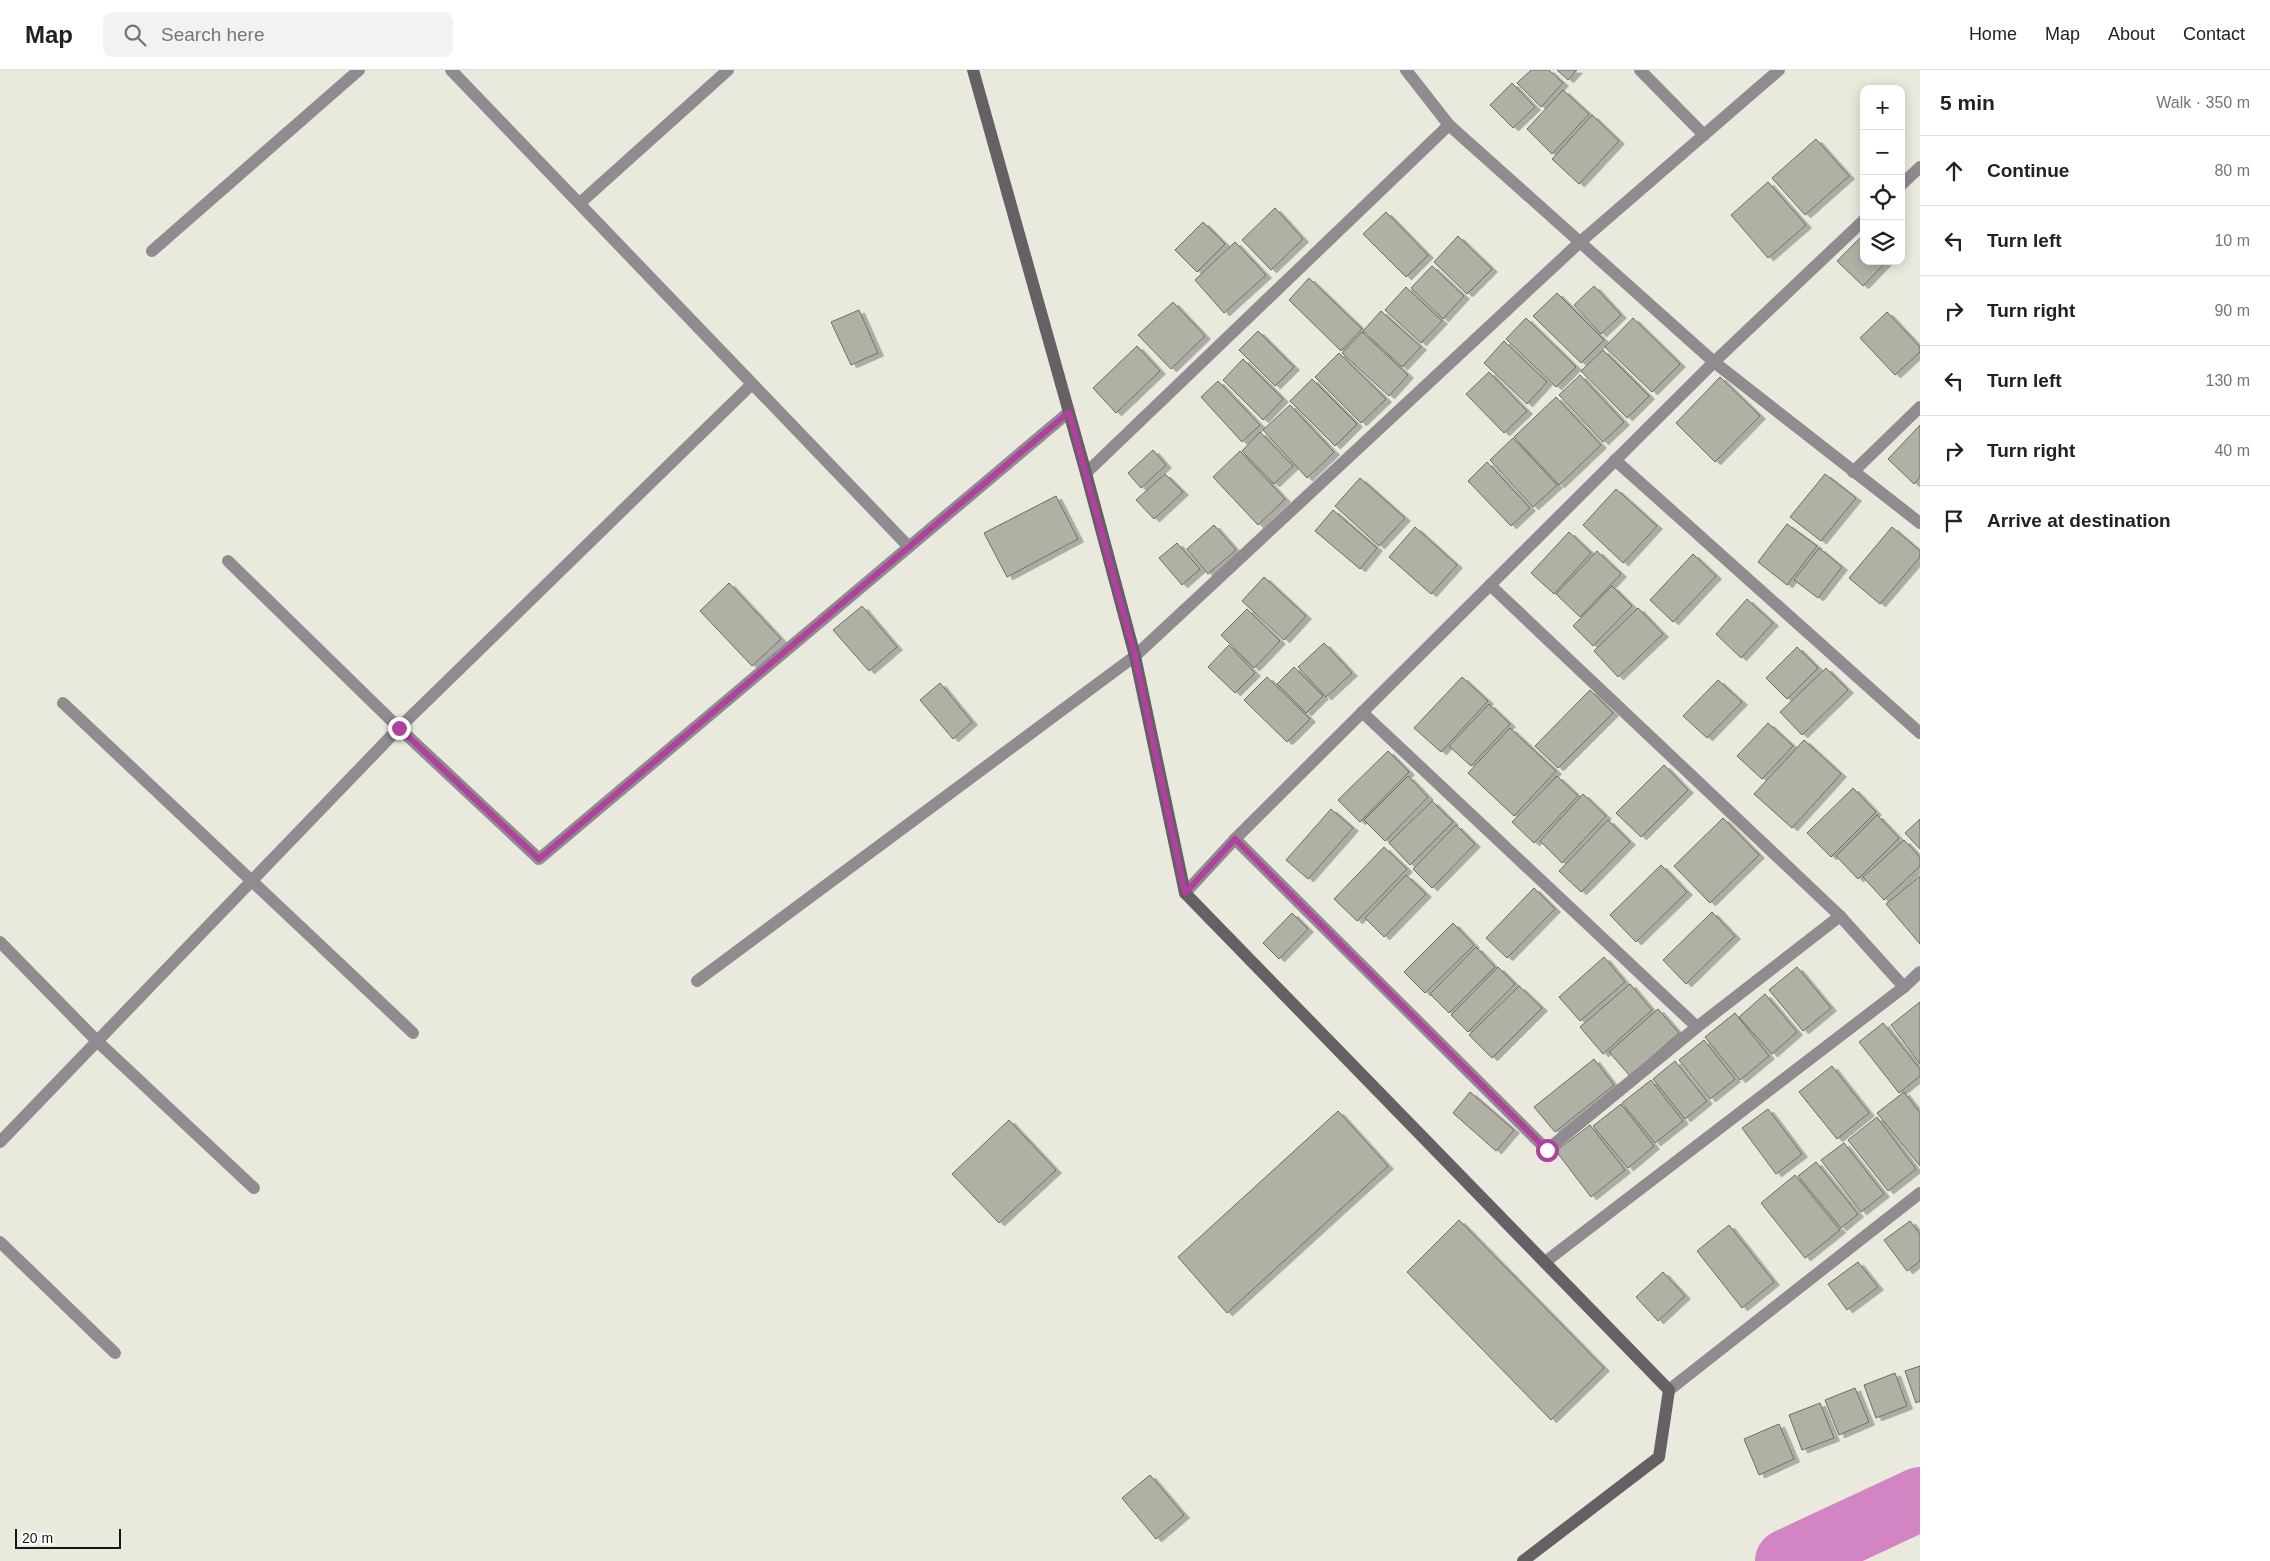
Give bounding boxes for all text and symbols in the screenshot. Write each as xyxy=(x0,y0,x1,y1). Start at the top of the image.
search box xyxy=(103,12,453,57)
text: Map xyxy=(25,21,73,48)
icon: search xyxy=(121,21,149,49)
text: Search here xyxy=(161,24,265,45)
text: Home xyxy=(1969,24,2017,44)
text: Map xyxy=(2045,24,2080,44)
text: About xyxy=(2108,24,2155,44)
text: Contact xyxy=(2183,24,2245,44)
map controls xyxy=(1860,85,1905,265)
button: + xyxy=(1860,85,1905,130)
text: 5 min xyxy=(1940,91,1995,114)
text: Walk · 350 m xyxy=(2156,94,2250,111)
button: − xyxy=(1860,130,1905,175)
icon: ahead xyxy=(1940,157,1968,185)
text: Continue xyxy=(1987,160,2069,181)
text: 80 m xyxy=(2214,162,2250,179)
button: locate xyxy=(1860,175,1905,220)
button: layers xyxy=(1860,220,1905,265)
icon: left xyxy=(1940,227,1968,255)
text: Turn left xyxy=(1987,230,2062,251)
text: 10 m xyxy=(2214,232,2250,249)
icon: right xyxy=(1940,297,1968,325)
text: Turn right xyxy=(1987,300,2075,321)
text: 90 m xyxy=(2214,302,2250,319)
icon: left xyxy=(1940,367,1968,395)
text: Turn left xyxy=(1987,370,2062,391)
text: 130 m xyxy=(2206,372,2250,389)
icon: right xyxy=(1940,437,1968,465)
text: Turn right xyxy=(1987,440,2075,461)
text: 40 m xyxy=(2214,442,2250,459)
icon: arrive xyxy=(1940,507,1968,535)
text: Arrive at destination xyxy=(1987,510,2171,531)
route end xyxy=(388,717,411,740)
route start xyxy=(1536,1139,1559,1162)
scale bar xyxy=(15,1526,121,1549)
text: 20 m xyxy=(22,1530,53,1546)

